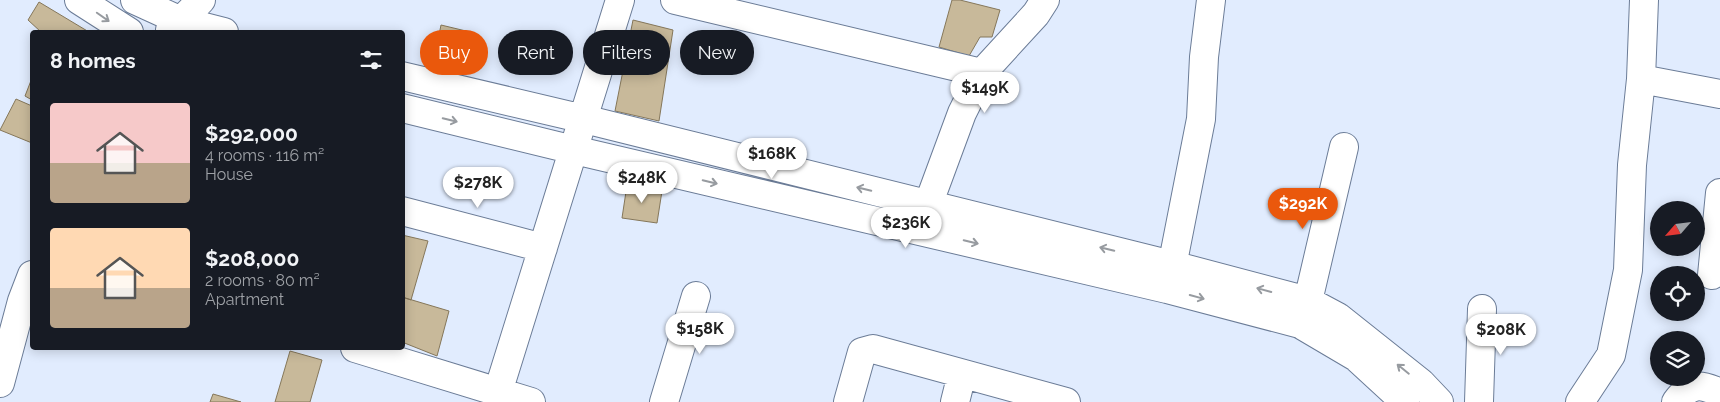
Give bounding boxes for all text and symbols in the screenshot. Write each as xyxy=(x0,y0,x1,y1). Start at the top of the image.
one-way arrow xyxy=(96,12,110,22)
chip: Buy xyxy=(420,30,488,75)
chip: Rent xyxy=(498,30,573,75)
chip: Filters xyxy=(583,30,670,75)
chip: New xyxy=(680,30,754,75)
icon: filters xyxy=(357,46,385,74)
text: 8 homes xyxy=(50,48,136,73)
pin: $149K xyxy=(950,72,1020,114)
text: $149K xyxy=(961,78,1009,97)
one-way arrow xyxy=(441,115,457,125)
text: $292,000 xyxy=(205,121,298,146)
icon: home xyxy=(90,123,150,183)
pin: $168K xyxy=(737,138,807,180)
text: $168K xyxy=(748,144,796,163)
text: 4 rooms · 116 m² xyxy=(205,146,324,165)
pin: $248K xyxy=(607,162,677,204)
text: House xyxy=(205,165,253,184)
pin: $278K xyxy=(443,166,513,209)
text: $248K xyxy=(618,168,666,187)
text: $278K xyxy=(454,173,502,192)
one-way arrow xyxy=(702,178,718,187)
one-way arrow xyxy=(857,184,873,193)
pin: $292K xyxy=(1268,188,1338,230)
text: $292K xyxy=(1279,194,1327,213)
north arrow xyxy=(1650,201,1705,256)
map controls xyxy=(1650,201,1705,386)
pin: $236K xyxy=(871,206,941,249)
text: $236K xyxy=(882,213,930,232)
one-way arrow xyxy=(962,238,978,247)
one-way arrow xyxy=(1099,244,1115,253)
text: $208,000 xyxy=(205,246,299,271)
icon: home xyxy=(90,248,150,308)
button: locate xyxy=(1650,266,1705,321)
text: 2 rooms · 80 m² xyxy=(205,271,320,290)
one-way arrow xyxy=(1257,284,1273,294)
text: Apartment xyxy=(205,290,284,309)
one-way arrow xyxy=(1188,292,1204,302)
pin: $158K xyxy=(665,312,735,355)
pin: $208K xyxy=(1466,314,1536,356)
text: $158K xyxy=(676,319,724,338)
text: $208K xyxy=(1476,320,1526,339)
button: layers xyxy=(1650,331,1705,386)
one-way arrow xyxy=(1397,363,1410,374)

